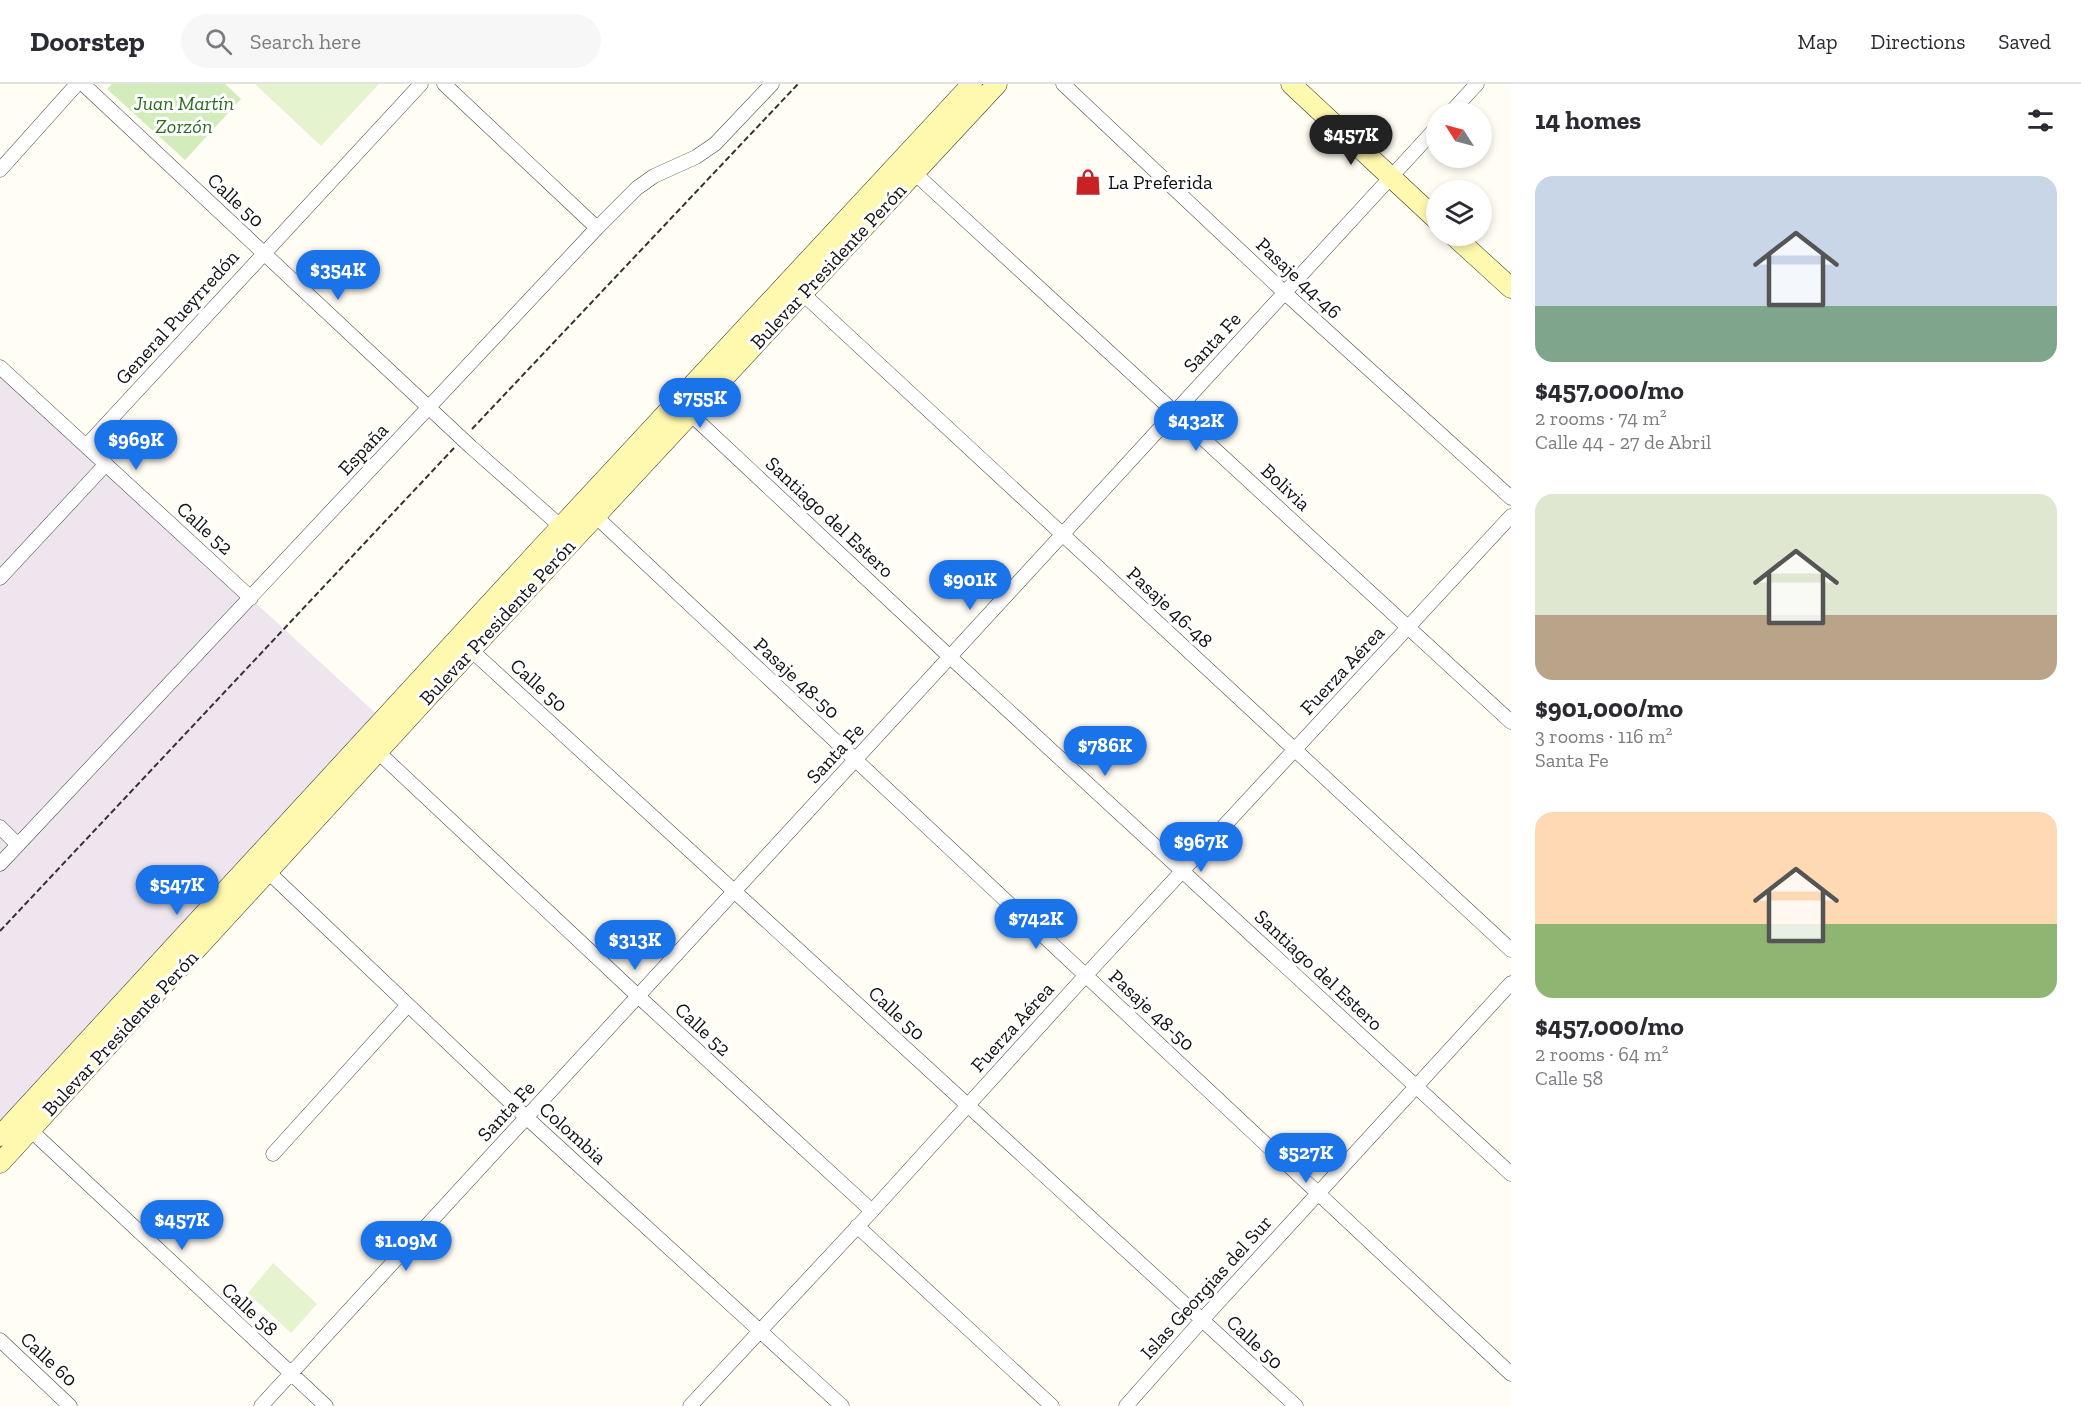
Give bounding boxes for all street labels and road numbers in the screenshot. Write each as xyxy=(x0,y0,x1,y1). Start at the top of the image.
street label: Calle 50 xyxy=(203,168,269,232)
street label: Bulevar Presidente Perón xyxy=(745,178,911,354)
street label: Pasaje 44-46 xyxy=(1251,232,1347,324)
street label: General Pueyrredón xyxy=(110,244,244,389)
street label: Santa Fe xyxy=(1178,307,1246,377)
street label: España xyxy=(333,418,393,480)
street label: Santiago del Estero xyxy=(761,451,899,583)
street label: Bolivia xyxy=(1256,458,1316,516)
street label: Calle 52 xyxy=(172,496,238,560)
street label: Bulevar Presidente Perón xyxy=(414,534,580,710)
street label: Pasaje 46-48 xyxy=(1122,561,1218,653)
street label: Fuerza Aérea xyxy=(1295,620,1389,719)
street label: Pasaje 48-50 xyxy=(749,632,845,724)
street label: Calle 50 xyxy=(505,653,573,717)
street label: Santa Fe xyxy=(801,718,869,788)
street label: Santiago del Estero xyxy=(1250,904,1388,1036)
street label: Bulevar Presidente Perón xyxy=(37,945,203,1121)
street label: Pasaje 48-50 xyxy=(1104,964,1200,1056)
street label: Fuerza Aérea xyxy=(965,977,1059,1077)
street label: Calle 50 xyxy=(864,981,930,1045)
street label: Calle 52 xyxy=(670,997,736,1061)
street label: Santa Fe xyxy=(472,1076,540,1146)
street label: Colombia xyxy=(535,1097,612,1170)
street label: Islas Georgias del Sur xyxy=(1135,1210,1277,1364)
street label: Calle 58 xyxy=(217,1277,283,1341)
street label: Calle 50 xyxy=(1222,1310,1288,1374)
street label: Calle 60 xyxy=(15,1327,83,1391)

